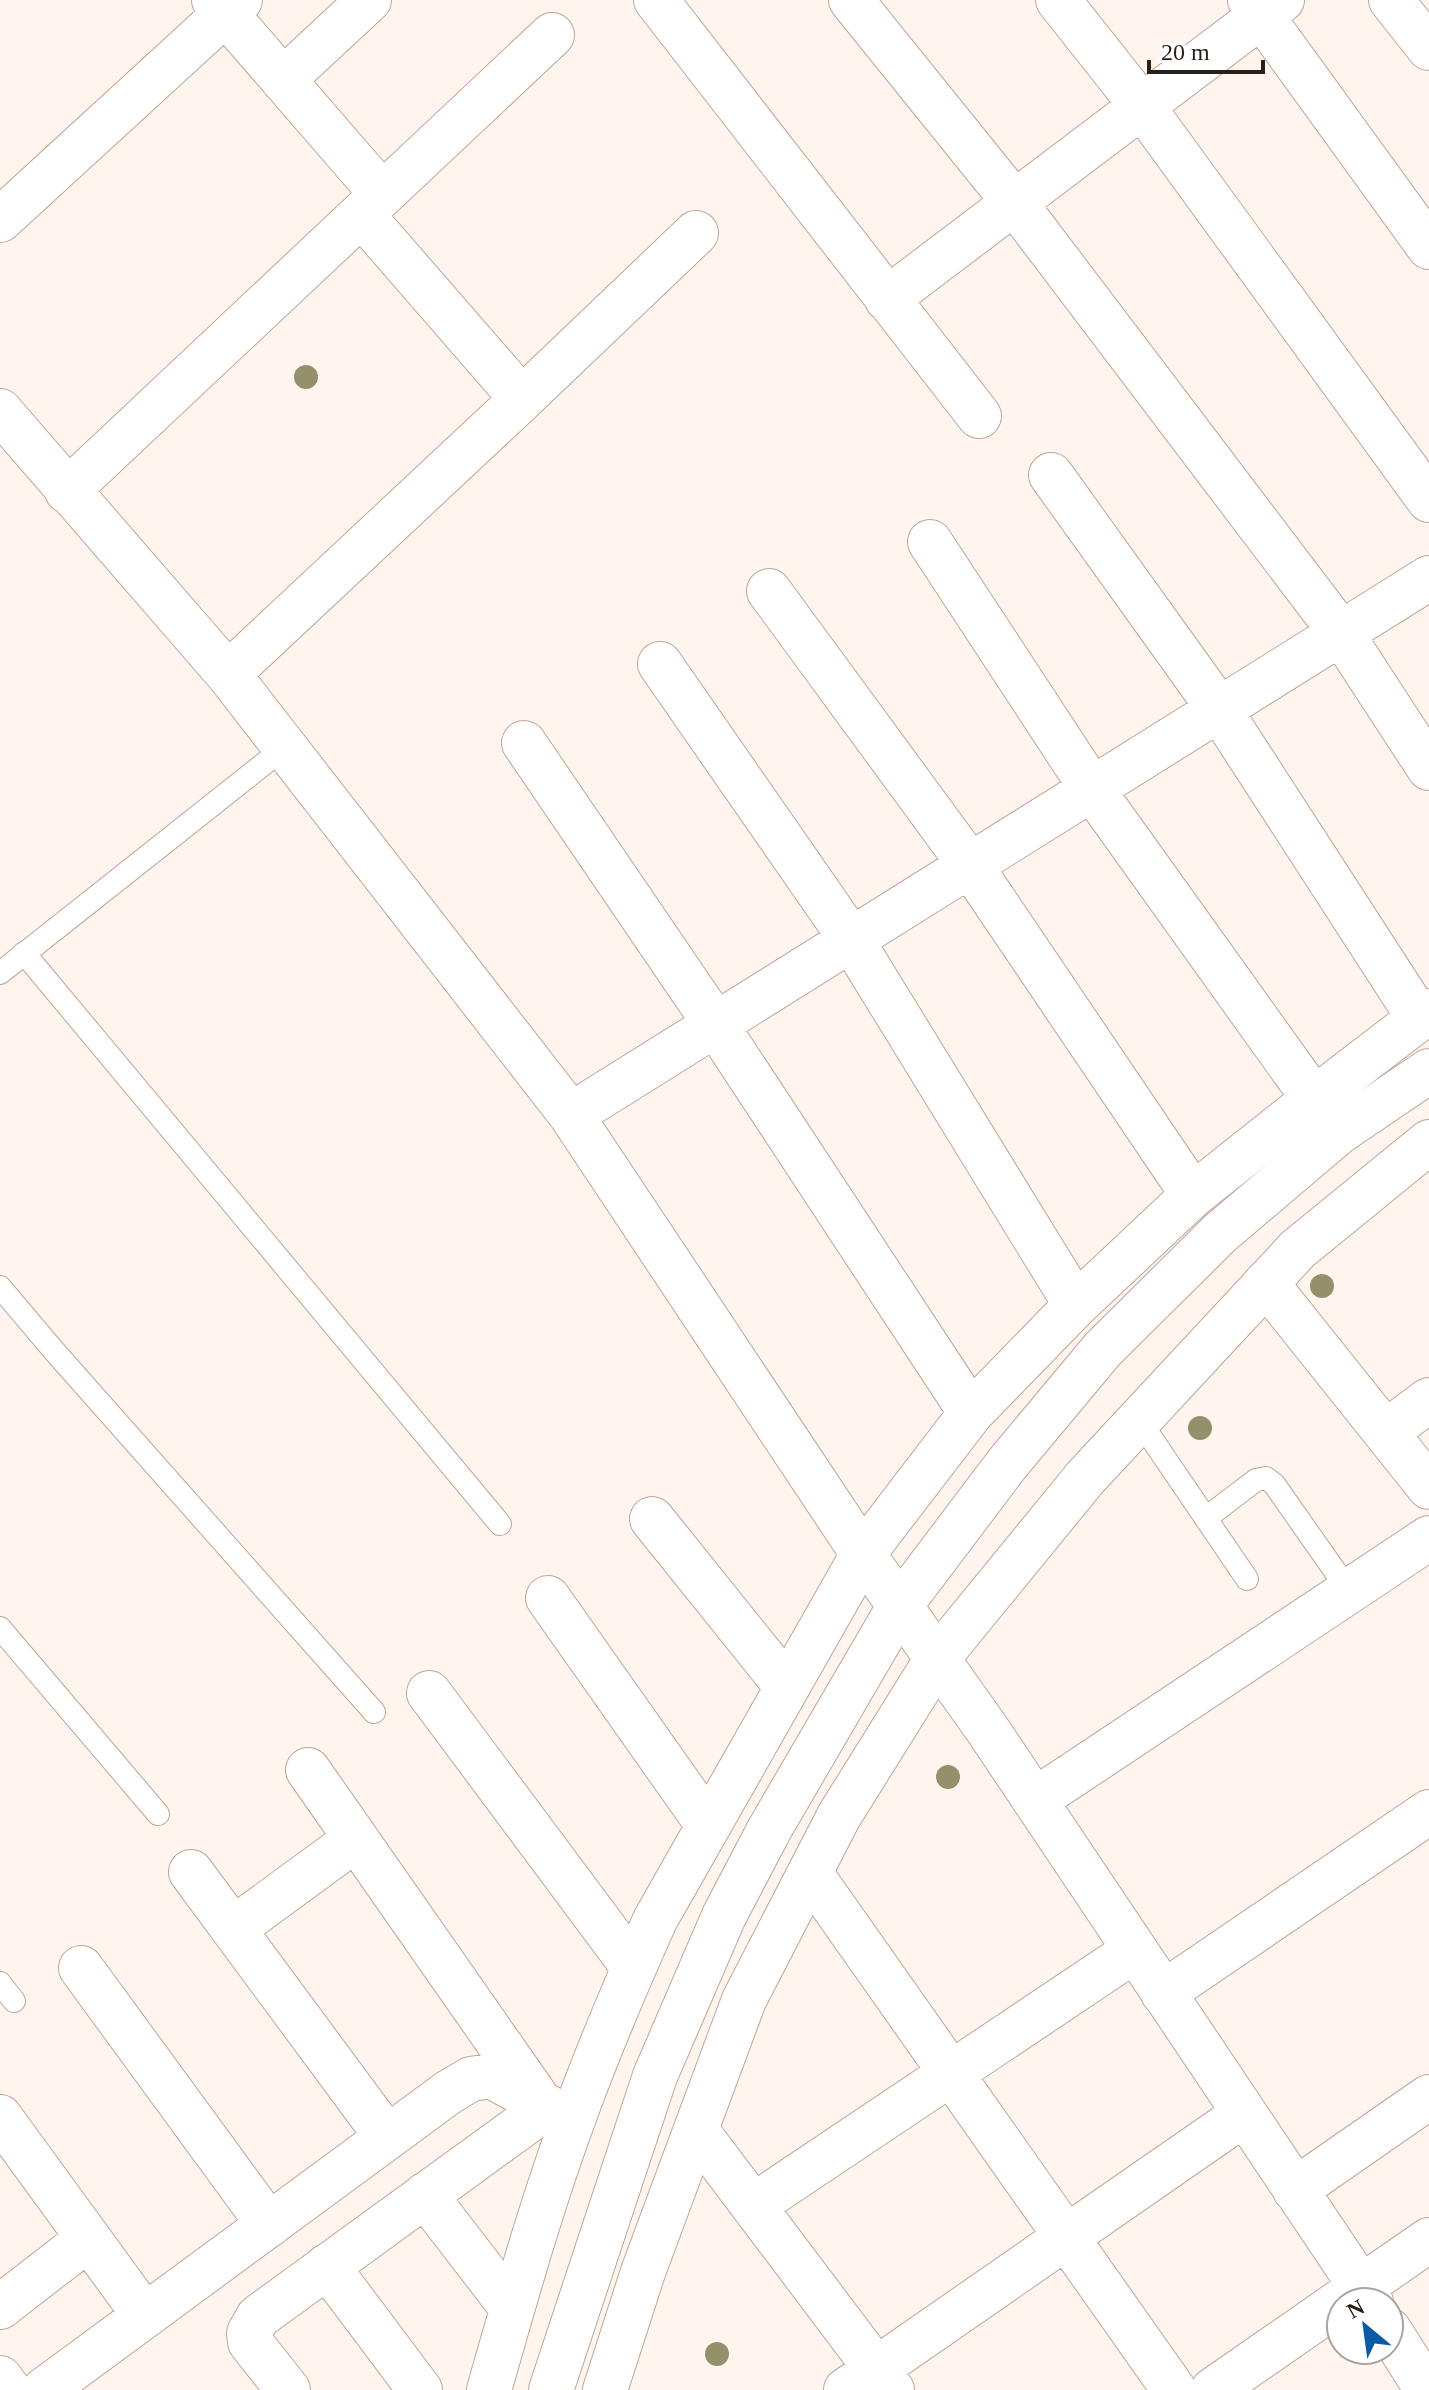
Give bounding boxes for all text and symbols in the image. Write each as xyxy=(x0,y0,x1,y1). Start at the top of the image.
scale bar xyxy=(1149,24,1263,74)
text: 20 m xyxy=(1161,39,1210,65)
north arrow xyxy=(1325,2286,1405,2366)
text: N xyxy=(1343,2294,1369,2324)

